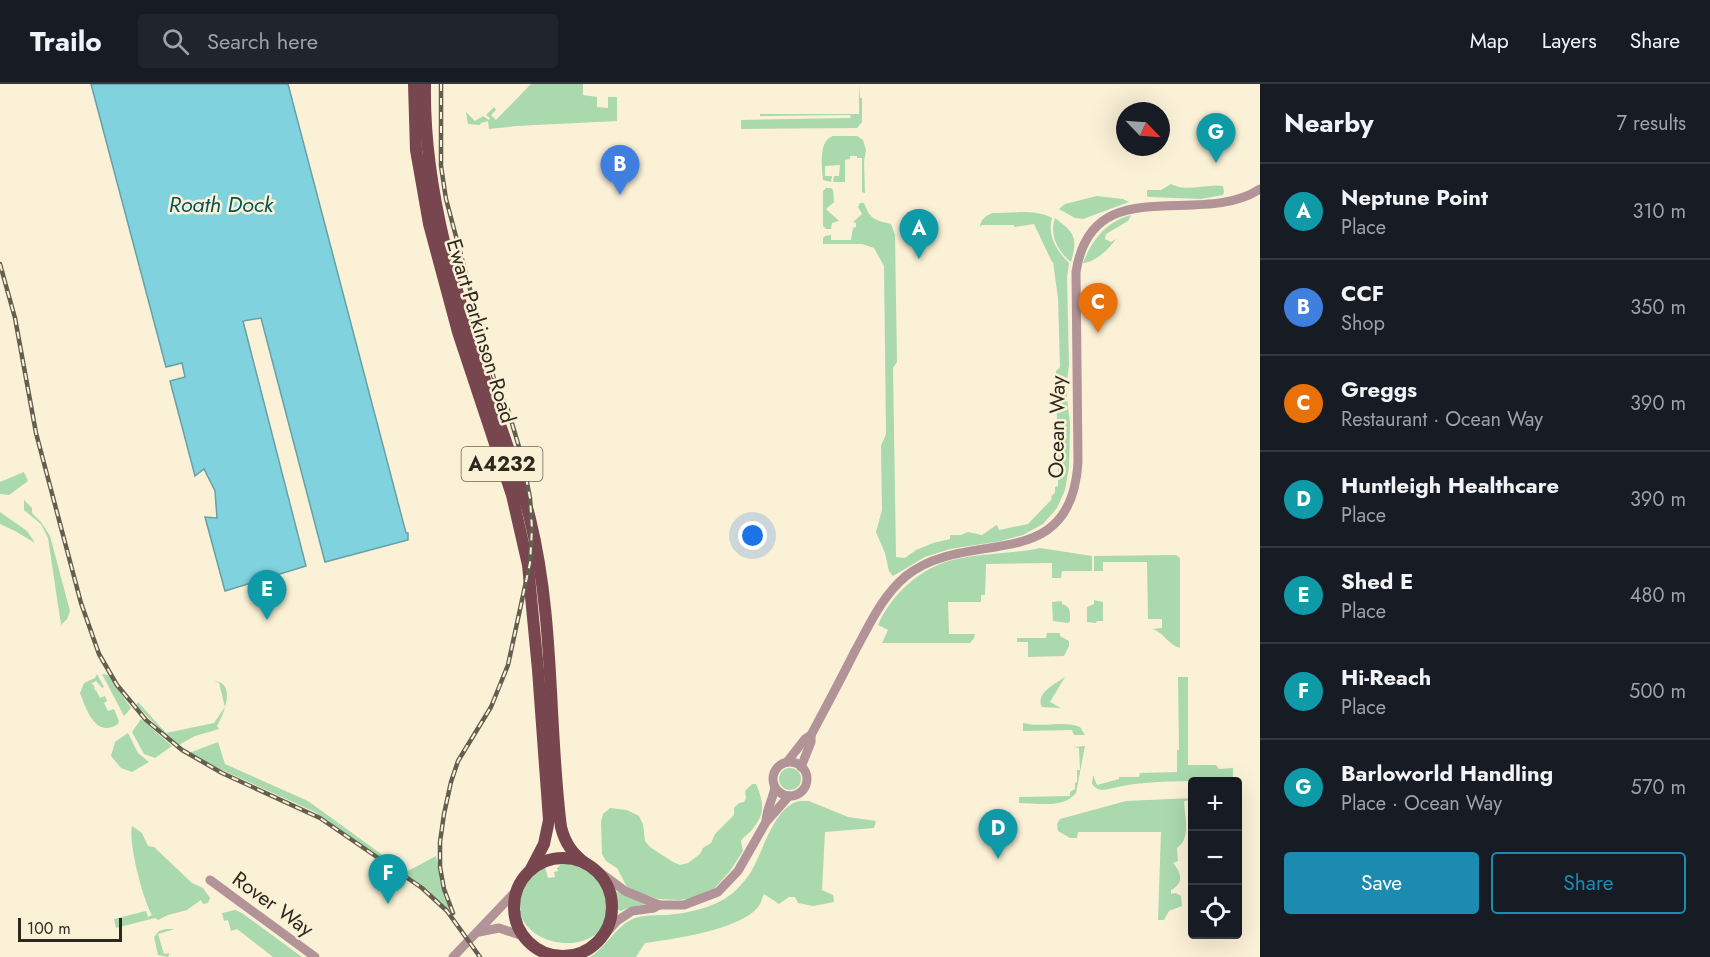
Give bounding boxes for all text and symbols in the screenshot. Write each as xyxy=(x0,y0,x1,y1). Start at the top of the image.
search box xyxy=(138,14,558,68)
text: Trailo xyxy=(30,21,102,62)
icon: search xyxy=(159,25,192,58)
text: Search here xyxy=(207,25,318,57)
text: Map xyxy=(1470,26,1509,56)
text: Layers xyxy=(1542,26,1597,56)
text: Share xyxy=(1630,26,1680,56)
north arrow xyxy=(1116,102,1170,156)
text: Nearby xyxy=(1284,104,1373,142)
text: 7 results xyxy=(1617,109,1686,138)
pin: G xyxy=(1196,113,1236,163)
pin: B xyxy=(600,146,640,195)
text: Neptune Point xyxy=(1341,181,1488,213)
water label: Roath Dock xyxy=(169,188,275,220)
text: A xyxy=(1296,197,1311,226)
text: 310 m xyxy=(1632,197,1686,226)
pin: A xyxy=(900,210,938,259)
text: Place xyxy=(1341,213,1386,242)
street label: Ewart Parkinson Road xyxy=(439,235,523,427)
text: CCF xyxy=(1341,277,1384,309)
pin: C xyxy=(1078,284,1118,333)
text: B xyxy=(1297,293,1310,322)
text: 350 m xyxy=(1630,293,1686,322)
text: Shop xyxy=(1341,309,1385,338)
text: Greggs xyxy=(1341,373,1417,405)
street label: Ocean Way xyxy=(1041,375,1073,479)
text: C xyxy=(1296,389,1311,418)
text: 390 m xyxy=(1630,389,1686,418)
text: Restaurant · Ocean Way xyxy=(1341,405,1543,434)
road number: A4232 xyxy=(462,447,542,481)
text: Huntleigh Healthcare xyxy=(1341,469,1559,501)
text: D xyxy=(1296,485,1311,514)
text: 390 m xyxy=(1630,485,1686,514)
text: Place xyxy=(1341,501,1386,530)
your location xyxy=(738,521,767,550)
text: Shed E xyxy=(1341,565,1413,597)
pin: E xyxy=(248,570,286,620)
text: E xyxy=(1297,581,1310,610)
text: 480 m xyxy=(1630,581,1686,610)
text: Place xyxy=(1341,597,1386,626)
text: Hi-Reach xyxy=(1341,661,1431,693)
text: F xyxy=(1298,677,1309,706)
text: 500 m xyxy=(1629,677,1686,706)
text: Place xyxy=(1341,693,1386,722)
text: Barloworld Handling xyxy=(1341,757,1553,789)
text: G xyxy=(1295,773,1312,802)
text: 570 m xyxy=(1631,773,1686,802)
map controls xyxy=(1188,777,1242,939)
button: + xyxy=(1188,777,1242,831)
text: Place · Ocean Way xyxy=(1341,789,1502,818)
pin: D xyxy=(978,810,1018,859)
button: − xyxy=(1188,831,1242,885)
button: Save xyxy=(1284,852,1479,914)
button: Share xyxy=(1491,852,1686,914)
pin: F xyxy=(368,854,408,904)
street label: Rover Way xyxy=(226,864,320,944)
button: locate xyxy=(1188,885,1242,939)
scale bar xyxy=(18,915,122,942)
text: 100 m xyxy=(27,917,71,940)

